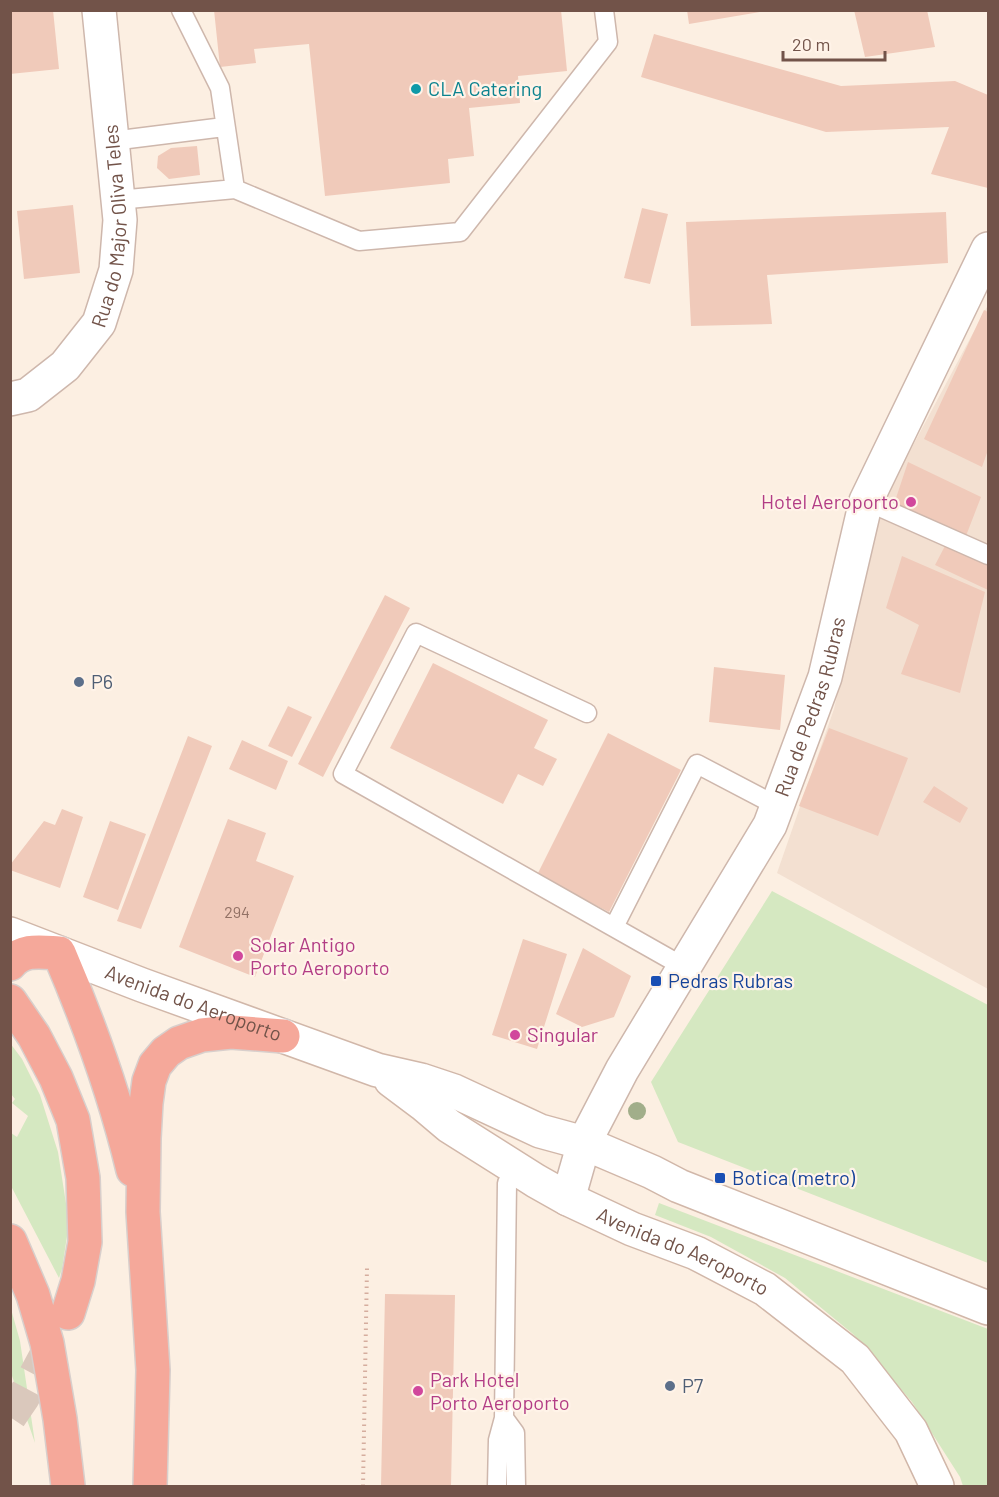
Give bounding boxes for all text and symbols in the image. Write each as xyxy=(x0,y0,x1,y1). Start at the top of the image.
scale bar xyxy=(783,24,885,62)
text: 20 m xyxy=(792,33,830,55)
place label: CLA Catering xyxy=(428,76,542,100)
marker: CLA Catering xyxy=(409,82,423,96)
street label: Rua do Major Oliva Teles xyxy=(85,124,131,330)
place label: Hotel Aeroporto xyxy=(761,489,899,513)
marker: Hotel Aeroporto xyxy=(904,495,918,509)
street label: Rua de Pedras Rubras xyxy=(769,614,850,800)
place label: P6 xyxy=(91,669,113,693)
marker: P6 xyxy=(72,675,86,689)
house number: 294 xyxy=(224,902,250,921)
place label: Solar Antigo Porto Aeroporto xyxy=(250,932,390,979)
marker: Solar Antigo Porto Aeroporto xyxy=(231,949,245,963)
street label: Avenida do Aeroporto xyxy=(102,959,285,1046)
place label: Pedras Rubras xyxy=(668,968,793,992)
marker: Pedras Rubras xyxy=(649,974,663,988)
place label: Singular xyxy=(527,1022,598,1046)
marker: Singular xyxy=(508,1028,522,1042)
place label: Botica (metro) xyxy=(732,1165,856,1189)
marker: Botica (metro) xyxy=(713,1171,727,1185)
street label: Avenida do Aeroporto xyxy=(593,1201,773,1300)
place label: Park Hotel Porto Aeroporto xyxy=(430,1367,570,1414)
place label: P7 xyxy=(682,1373,704,1397)
marker: P7 xyxy=(663,1379,677,1393)
marker: Park Hotel Porto Aeroporto xyxy=(411,1384,425,1398)

